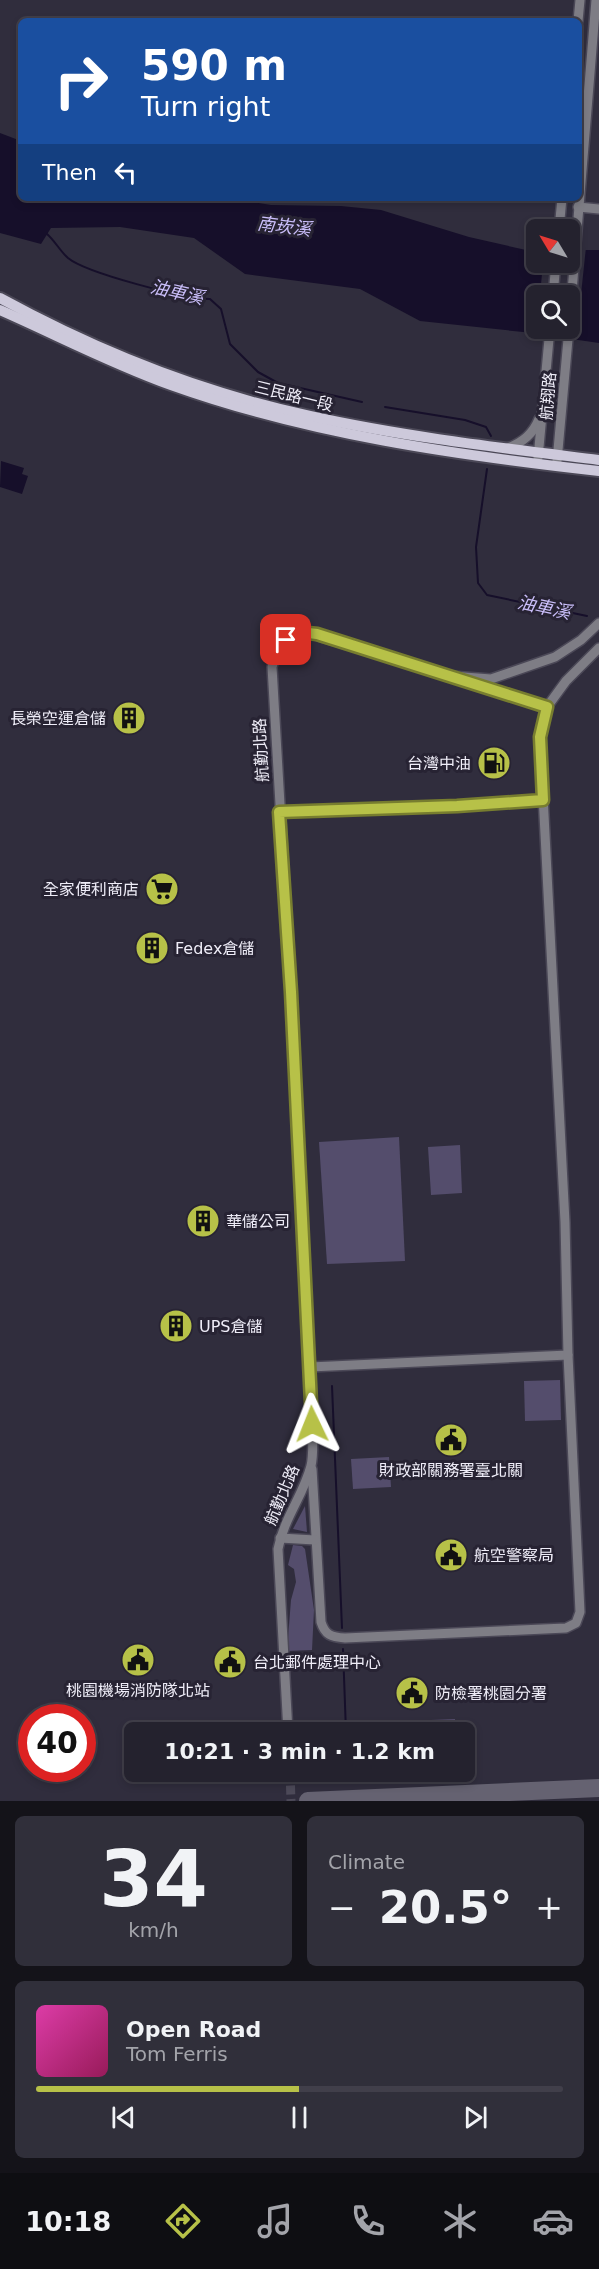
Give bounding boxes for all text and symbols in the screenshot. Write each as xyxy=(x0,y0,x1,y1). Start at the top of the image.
text: 590 m xyxy=(141,41,287,90)
icon: right xyxy=(42,42,120,120)
text: Turn right xyxy=(141,91,270,122)
icon: left xyxy=(109,156,142,189)
text: Then xyxy=(42,160,97,185)
water label: 南崁溪 xyxy=(256,212,315,240)
north arrow xyxy=(526,219,580,273)
map controls xyxy=(526,219,580,339)
water label: 油車溪 xyxy=(148,276,209,309)
button: search xyxy=(526,285,580,339)
street label: 航翔路 xyxy=(536,371,560,421)
street label: 三民路一段 xyxy=(253,377,335,415)
water label: 油車溪 xyxy=(515,591,576,624)
pin xyxy=(260,614,311,665)
icon: arrive xyxy=(269,623,302,656)
building icon: 長榮空運倉儲 xyxy=(111,700,147,736)
place label: 長榮空運倉儲 xyxy=(10,709,106,728)
street label: 航勤北路 xyxy=(250,718,272,782)
fuel station icon: 台灣中油 xyxy=(476,745,512,781)
place label: 台灣中油 xyxy=(407,754,471,773)
supermarket icon: 全家便利商店 xyxy=(144,871,180,907)
place label: 全家便利商店 xyxy=(43,880,139,899)
building icon: Fedex倉儲 xyxy=(134,930,170,966)
place label: Fedex倉儲 xyxy=(175,939,254,958)
building icon: 華儲公司 xyxy=(185,1203,221,1239)
place label: 華儲公司 xyxy=(226,1212,290,1231)
building icon: UPS倉儲 xyxy=(158,1308,194,1344)
place label: UPS倉儲 xyxy=(199,1317,263,1336)
position arrow xyxy=(280,1392,344,1456)
public building icon: 財政部關務署臺北關 xyxy=(433,1422,469,1458)
place label: 財政部關務署臺北關 xyxy=(379,1461,523,1480)
street label: 航勤北路 xyxy=(261,1462,303,1528)
public building icon: 航空警察局 xyxy=(433,1537,469,1573)
place label: 航空警察局 xyxy=(474,1546,554,1565)
public building icon: 桃園機場消防隊北站 xyxy=(120,1642,156,1678)
public building icon: 台北郵件處理中心 xyxy=(212,1644,248,1680)
place label: 台北郵件處理中心 xyxy=(253,1653,381,1672)
public building icon: 防檢署桃園分署 xyxy=(394,1675,430,1711)
place label: 桃園機場消防隊北站 xyxy=(66,1681,210,1700)
place label: 防檢署桃園分署 xyxy=(435,1684,547,1703)
speed limit sign: 40 xyxy=(18,1704,96,1782)
text: 10:21 · 3 min · 1.2 km xyxy=(164,1739,435,1764)
text: 34 xyxy=(99,1834,208,1924)
text: Climate xyxy=(328,1850,405,1874)
text: 20.5° xyxy=(379,1881,512,1934)
text: − xyxy=(328,1888,356,1927)
text: + xyxy=(535,1888,563,1927)
text: km/h xyxy=(128,1918,179,1942)
text: Open Road xyxy=(126,2017,261,2042)
text: Tom Ferris xyxy=(126,2042,228,2066)
icon: previous xyxy=(107,2101,140,2134)
icon: pause xyxy=(283,2101,316,2134)
icon: next xyxy=(459,2101,492,2134)
icon: directions xyxy=(162,2200,204,2242)
icon: music xyxy=(254,2200,296,2242)
icon: phone xyxy=(347,2200,389,2242)
icon: climate xyxy=(439,2200,481,2242)
icon: car xyxy=(532,2200,574,2242)
text: 10:18 xyxy=(25,2206,111,2237)

